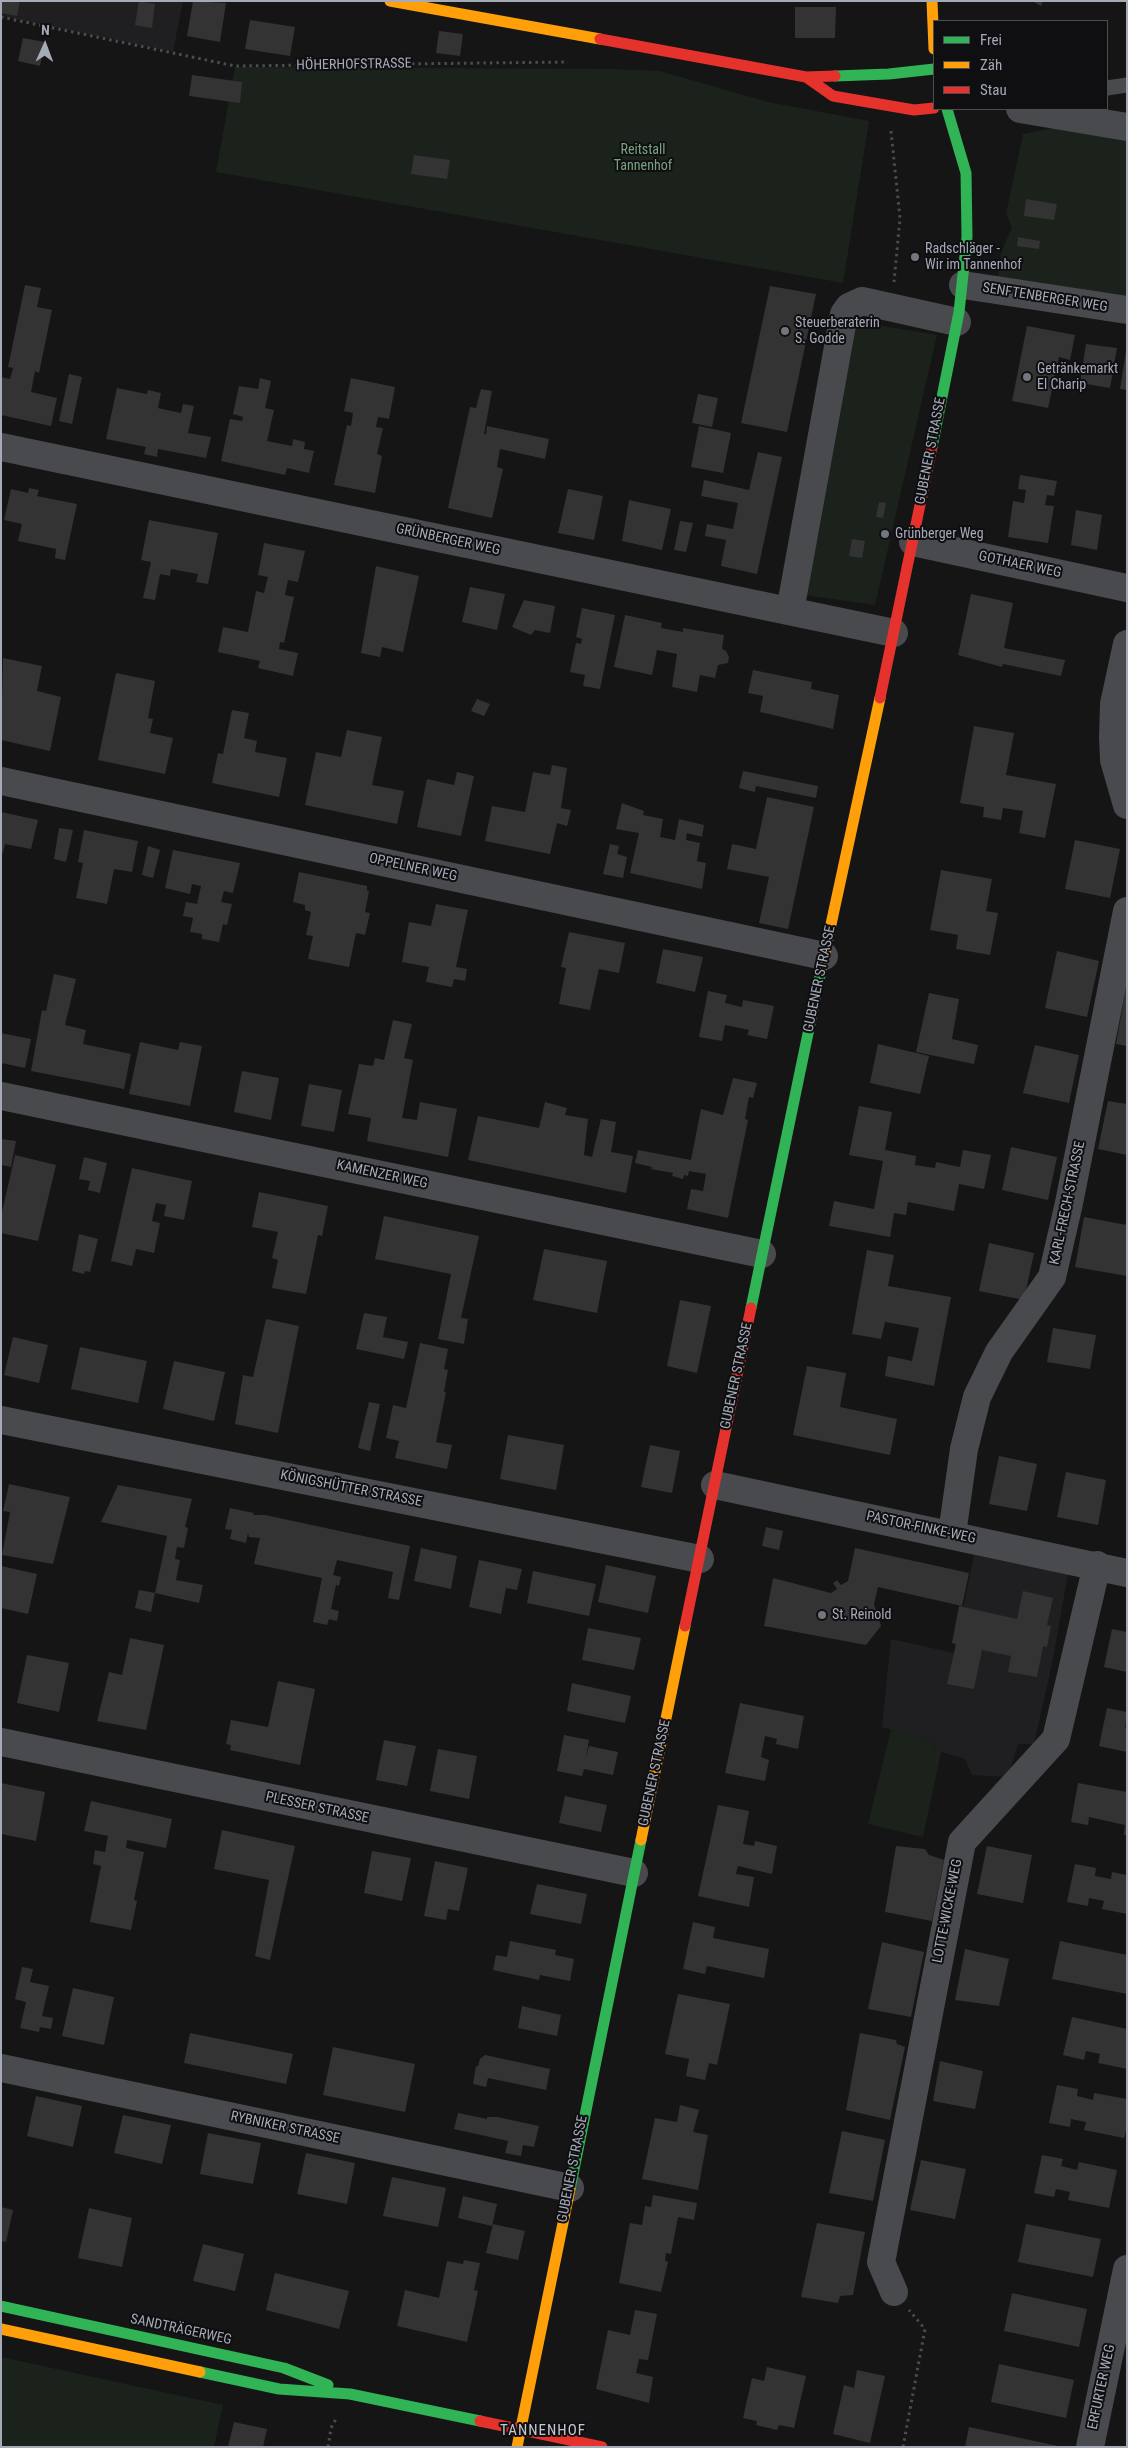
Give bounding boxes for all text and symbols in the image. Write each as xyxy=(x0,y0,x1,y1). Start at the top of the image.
north arrow xyxy=(20,20,70,70)
legend xyxy=(933,20,1108,110)
text: N xyxy=(41,22,50,38)
text: Frei xyxy=(980,31,1002,49)
street label: HÖHERHOFSTRASSE xyxy=(296,56,412,74)
text: Zäh xyxy=(980,56,1002,74)
text: Stau xyxy=(980,81,1007,99)
park label: Reitstall Tannenhof xyxy=(614,142,672,174)
place label: Radschläger - Wir im Tannenhof xyxy=(925,241,1022,274)
marker: Radschläger - Wir im Tannenhof xyxy=(909,251,921,263)
street label: SENFTENBERGER WEG xyxy=(981,280,1109,316)
place label: Steuerberaterin S. Godde xyxy=(795,315,880,348)
marker: Steuerberaterin S. Godde xyxy=(779,325,791,337)
place label: Getränkemarkt El Charip xyxy=(1037,361,1118,394)
marker: Getränkemarkt El Charip xyxy=(1021,371,1033,383)
street label: GUBENER STRASSE xyxy=(912,396,950,506)
street label: GRÜNBERGER WEG xyxy=(394,521,502,559)
place label: Grünberger Weg xyxy=(895,526,984,542)
marker: Grünberger Weg xyxy=(879,528,891,540)
street label: GOTHAER WEG xyxy=(977,548,1063,582)
street label: OPPELNER WEG xyxy=(367,850,459,886)
street label: GUBENER STRASSE xyxy=(801,924,839,1034)
street label: KARL-FRECH-STRASSE xyxy=(1047,1140,1089,1266)
street label: KAMENZER WEG xyxy=(335,1157,429,1193)
street label: GUBENER STRASSE xyxy=(718,1321,756,1431)
street label: KÖNIGSHÜTTER STRASSE xyxy=(279,1467,423,1511)
street label: PASTOR-FINKE-WEG xyxy=(865,1508,977,1548)
place label: St. Reinold xyxy=(832,1607,891,1623)
marker: St. Reinold xyxy=(816,1609,828,1621)
street label: GUBENER STRASSE xyxy=(636,1718,674,1828)
street label: PLESSER STRASSE xyxy=(264,1789,370,1827)
street label: LOTTE-WICKE-WEG xyxy=(930,1858,966,1964)
street label: RYBNIKER STRASSE xyxy=(229,2108,341,2148)
street label: GUBENER STRASSE xyxy=(554,2114,592,2224)
street label: SANDTRÄGERWEG xyxy=(129,2311,233,2349)
street label: ERFURTER WEG xyxy=(1085,2343,1119,2431)
district label: TANNENHOF xyxy=(499,2422,587,2440)

